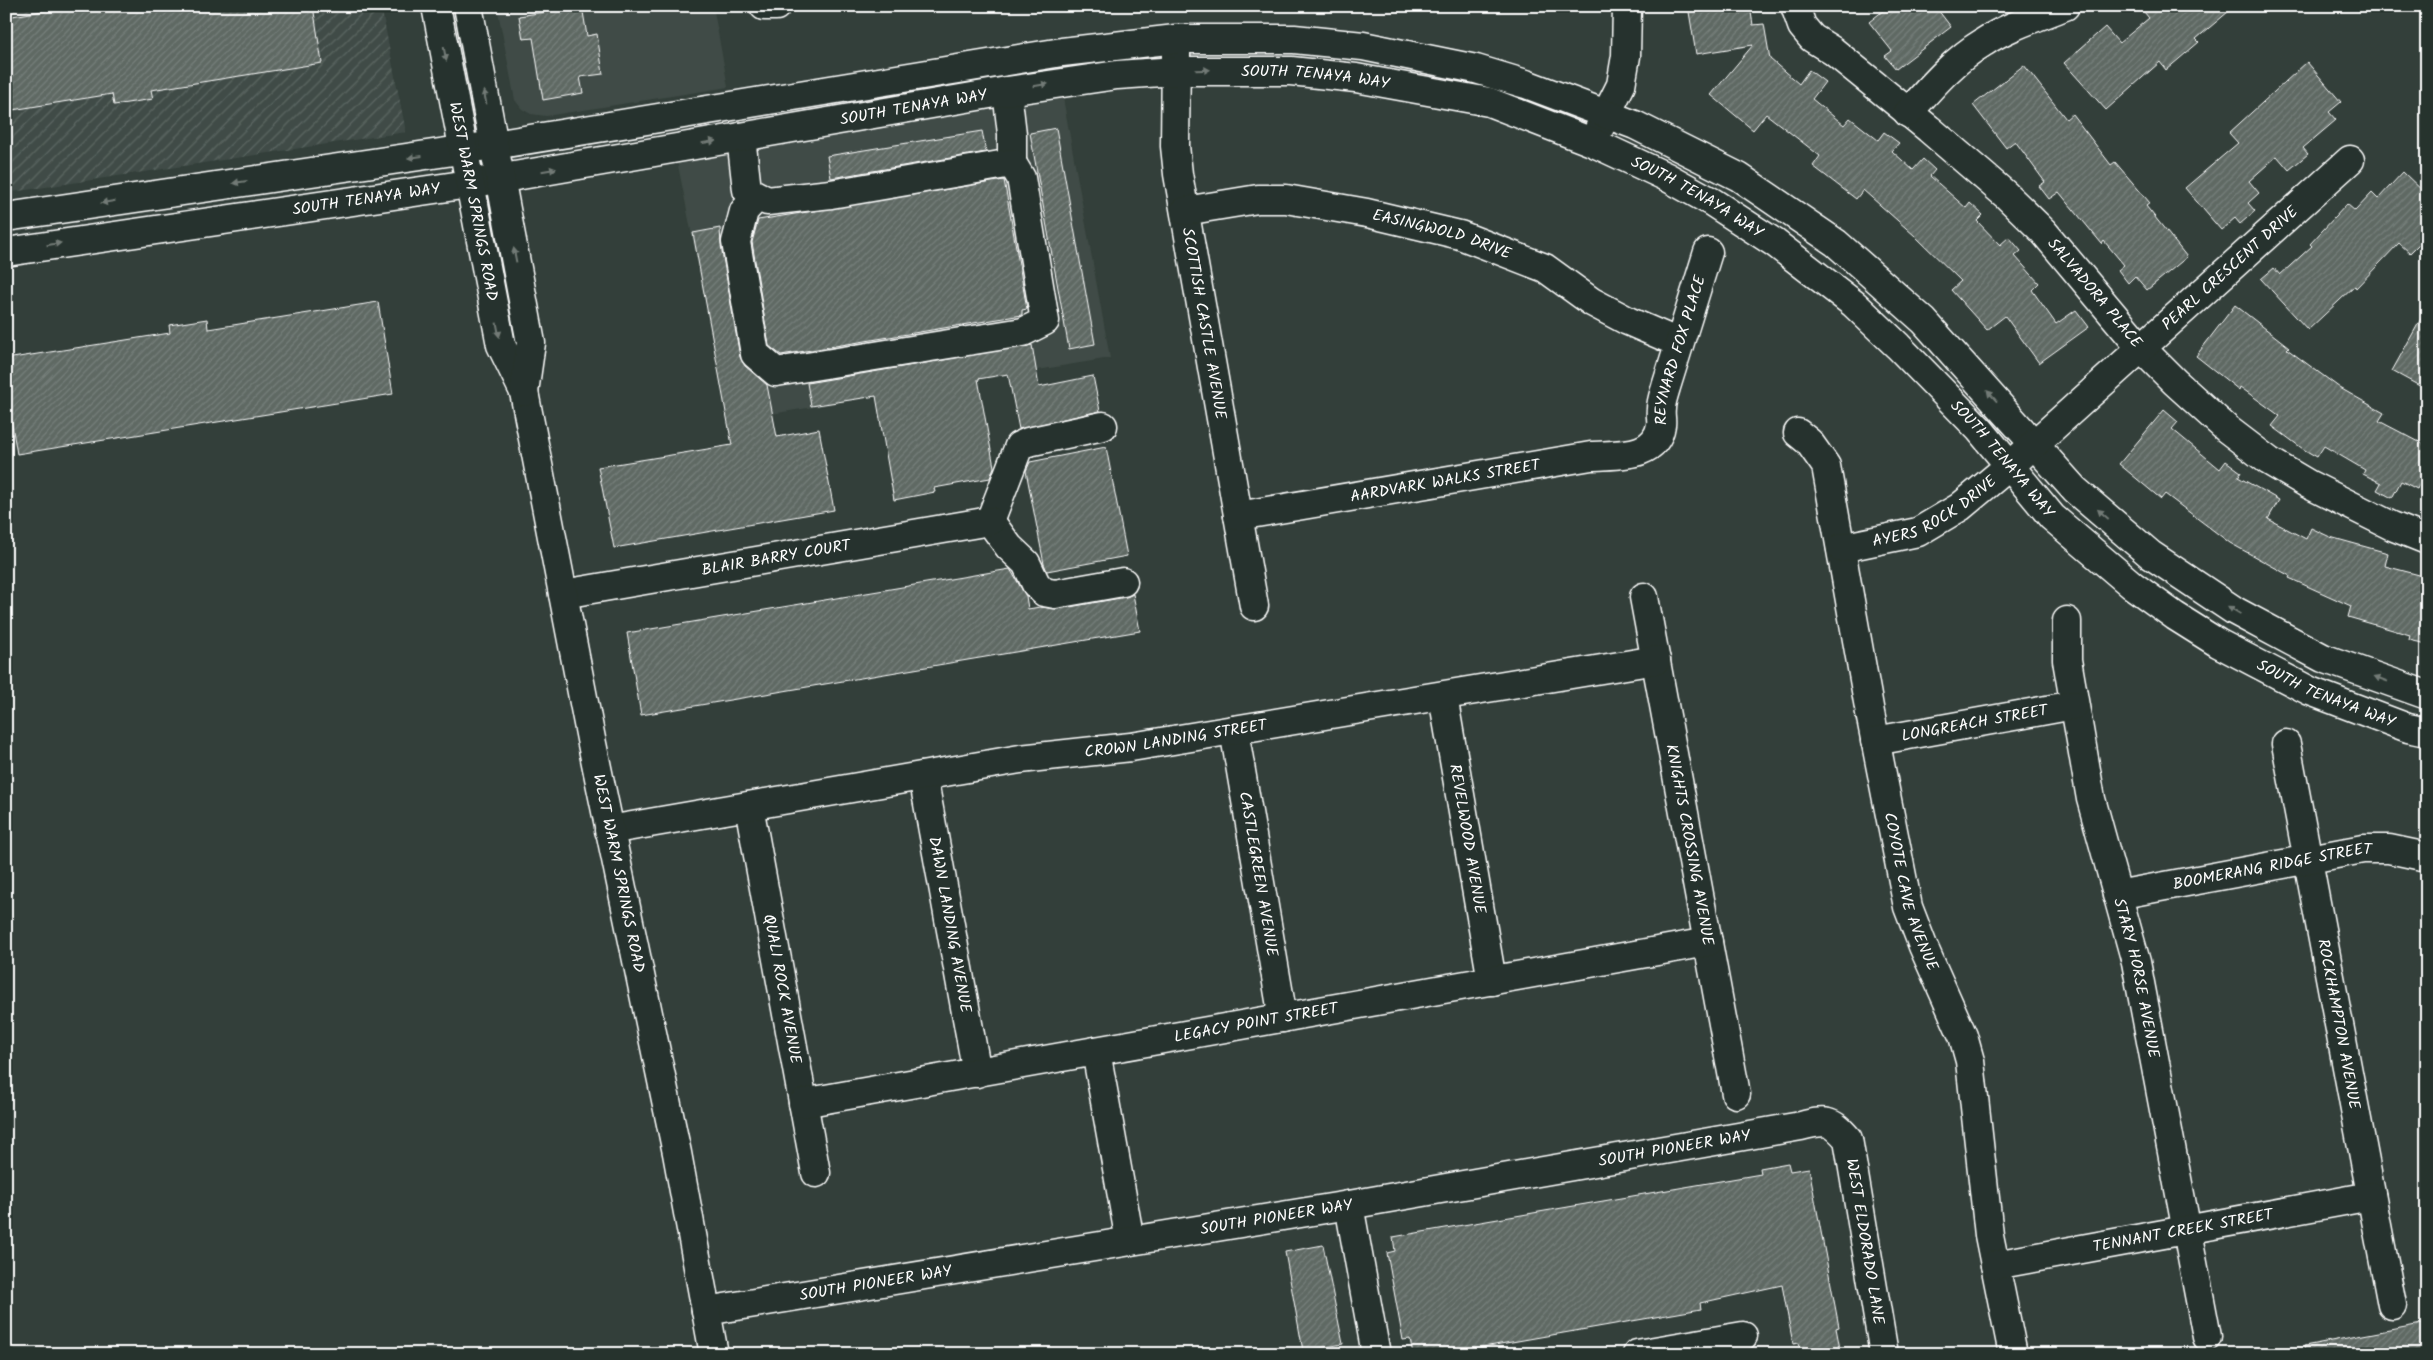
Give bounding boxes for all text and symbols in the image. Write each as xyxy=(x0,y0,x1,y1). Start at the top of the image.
one-way arrow xyxy=(441,47,449,63)
street label: SOUTH TENAYA WAY xyxy=(1241,58,1392,96)
one-way arrow xyxy=(1195,66,1211,74)
one-way arrow xyxy=(1034,81,1050,89)
street label: SOUTH TENAYA WAY xyxy=(838,82,990,132)
one-way arrow xyxy=(481,89,489,105)
street label: WEST WARM SPRINGS ROAD xyxy=(442,100,505,303)
one-way arrow xyxy=(701,138,717,146)
street label: SOUTH TENAYA WAY xyxy=(1627,149,1769,245)
one-way arrow xyxy=(406,153,422,161)
one-way arrow xyxy=(541,166,557,174)
street label: SOUTH TENAYA WAY xyxy=(291,176,442,222)
one-way arrow xyxy=(232,178,248,186)
one-way arrow xyxy=(99,198,115,206)
street label: PEARL CRESCENT DRIVE xyxy=(2156,199,2304,336)
street label: EASINGWOLD DRIVE xyxy=(1370,202,1515,266)
street label: SCOTTISH CASTLE AVENUE xyxy=(1175,226,1234,422)
street label: SALVADORA PLACE xyxy=(2041,232,2149,354)
one-way arrow xyxy=(47,240,63,248)
one-way arrow xyxy=(510,246,518,262)
street label: REYNARD FOX PLACE xyxy=(1648,271,1713,426)
one-way arrow xyxy=(494,322,502,337)
one-way arrow xyxy=(1986,391,1998,403)
street label: SOUTH TENAYA WAY xyxy=(1944,394,2061,524)
street label: AARDVARK WALKS STREET xyxy=(1348,452,1543,509)
street label: AYERS ROCK DRIVE xyxy=(1870,469,2003,554)
one-way arrow xyxy=(2098,508,2110,520)
street label: BLAIR BARRY COURT xyxy=(700,532,854,583)
one-way arrow xyxy=(2227,606,2240,615)
street label: SOUTH TENAYA WAY xyxy=(2252,653,2400,735)
one-way arrow xyxy=(2373,675,2388,683)
street label: LONGREACH STREET xyxy=(1899,697,2051,749)
street label: CROWN LANDING STREET xyxy=(1083,712,1270,764)
street label: KNIGHTS CROSSING AVENUE xyxy=(1659,742,1721,948)
street label: REVELWOOD AVENUE xyxy=(1442,762,1493,916)
street label: WEST WARM SPRINGS ROAD xyxy=(586,772,652,975)
street label: CASTLEGREEN AVENUE xyxy=(1232,789,1285,959)
street label: COYOTE CAVE AVENUE xyxy=(1877,810,1945,975)
street label: DAWN LANDING AVENUE xyxy=(922,834,978,1015)
street label: BOOMERANG RIDGE STREET xyxy=(2171,837,2373,897)
street label: STARY HORSE AVENUE xyxy=(2106,895,2167,1061)
street label: QUALI ROCK AVENUE xyxy=(756,912,808,1067)
street label: ROCKHAMPTON AVENUE xyxy=(2311,937,2367,1112)
street label: LEGACY POINT STREET xyxy=(1172,995,1341,1049)
street label: SOUTH PIONEER WAY xyxy=(1596,1122,1753,1174)
street label: WEST ELDORADO LANE xyxy=(1839,1157,1891,1327)
street label: SOUTH PIONEER WAY xyxy=(1198,1192,1355,1242)
street label: TENNANT CREEK STREET xyxy=(2091,1201,2276,1259)
street label: SOUTH PIONEER WAY xyxy=(798,1258,954,1308)

